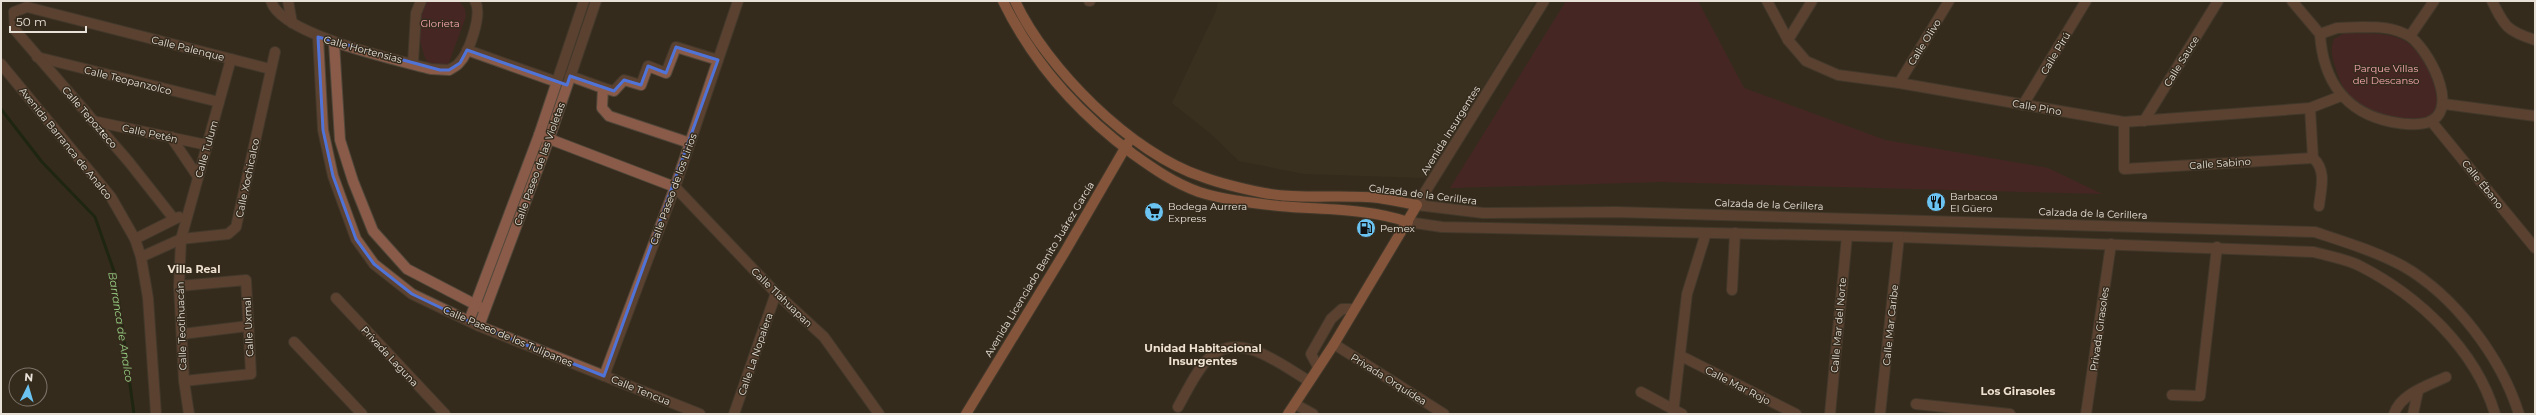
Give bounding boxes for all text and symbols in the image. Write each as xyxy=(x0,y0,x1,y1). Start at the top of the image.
scale bar xyxy=(10,8,86,34)
text: 50 m xyxy=(16,14,47,29)
park label: Glorieta xyxy=(420,17,460,30)
street label: Calle Olivo xyxy=(1905,17,1944,68)
street label: Calle Pirú xyxy=(2038,30,2073,77)
street label: Calle Palenque xyxy=(150,33,226,64)
street label: Calle Hortensias xyxy=(322,33,404,66)
street label: Calle Sauce xyxy=(2161,34,2202,89)
park label: Parque Villas del Descanso xyxy=(2353,62,2419,87)
street label: Calle Teopanzolco xyxy=(83,63,173,98)
street label: Avenida Insurgentes xyxy=(1418,83,1483,177)
street label: Calle Tepozteco xyxy=(59,84,120,151)
street label: Avenida Barranca de Analco xyxy=(16,85,115,202)
street label: Calle Pino xyxy=(2011,97,2063,118)
street label: Calle Paseo de las Violetas xyxy=(511,101,568,228)
street label: Calle Tulum xyxy=(192,119,221,179)
street label: Calle Petén xyxy=(121,121,179,146)
street label: Calle Paseo de los Lirios xyxy=(647,131,700,247)
street label: Calle Xochicalco xyxy=(233,137,262,219)
street label: Calle Sabino xyxy=(2189,155,2251,172)
street label: Calle Ébano xyxy=(2459,157,2506,211)
street label: Avenida Licenciado Benito Juárez García xyxy=(982,179,1097,359)
street label: Calzada de la Cerillera xyxy=(1368,181,1478,208)
place label: Barbacoa El Güero xyxy=(1950,190,1998,215)
restaurant icon: Barbacoa El Güero xyxy=(1925,191,1947,213)
street label: Calzada de la Cerillera xyxy=(1714,196,1824,213)
place label: Bodega Aurrera Express xyxy=(1168,200,1247,225)
supermarket icon: Bodega Aurrera Express xyxy=(1143,201,1165,223)
street label: Calzada de la Cerillera xyxy=(2038,205,2148,222)
fuel station icon: Pemex xyxy=(1355,217,1377,239)
place label: Pemex xyxy=(1380,222,1416,235)
district label: Villa Real xyxy=(167,262,220,276)
street label: Calle Tlahuapan xyxy=(748,265,815,330)
water label: Barranca de Analco xyxy=(105,271,137,383)
street label: Calle Mar del Norte xyxy=(1828,277,1849,373)
street label: Calle Teotihuacán xyxy=(173,281,190,371)
street label: Calle Mar Caribe xyxy=(1880,284,1901,366)
street label: Privada Girasoles xyxy=(2087,286,2112,372)
street label: Calle Uxmal xyxy=(240,297,257,357)
street label: Calle Paseo de los Tulipanes xyxy=(441,303,575,370)
street label: Calle La Nopalera xyxy=(735,311,776,397)
street label: Privada Laguna xyxy=(358,323,421,389)
district label: Unidad Habitacional Insurgentes xyxy=(1144,341,1262,368)
street label: Privada Orquídea xyxy=(1348,351,1429,408)
street label: Calle Mar Rojo xyxy=(1703,363,1773,407)
north arrow xyxy=(8,367,48,407)
text: N xyxy=(24,370,34,384)
street label: Calle Tencua xyxy=(609,373,673,408)
district label: Los Girasoles xyxy=(1981,384,2056,398)

